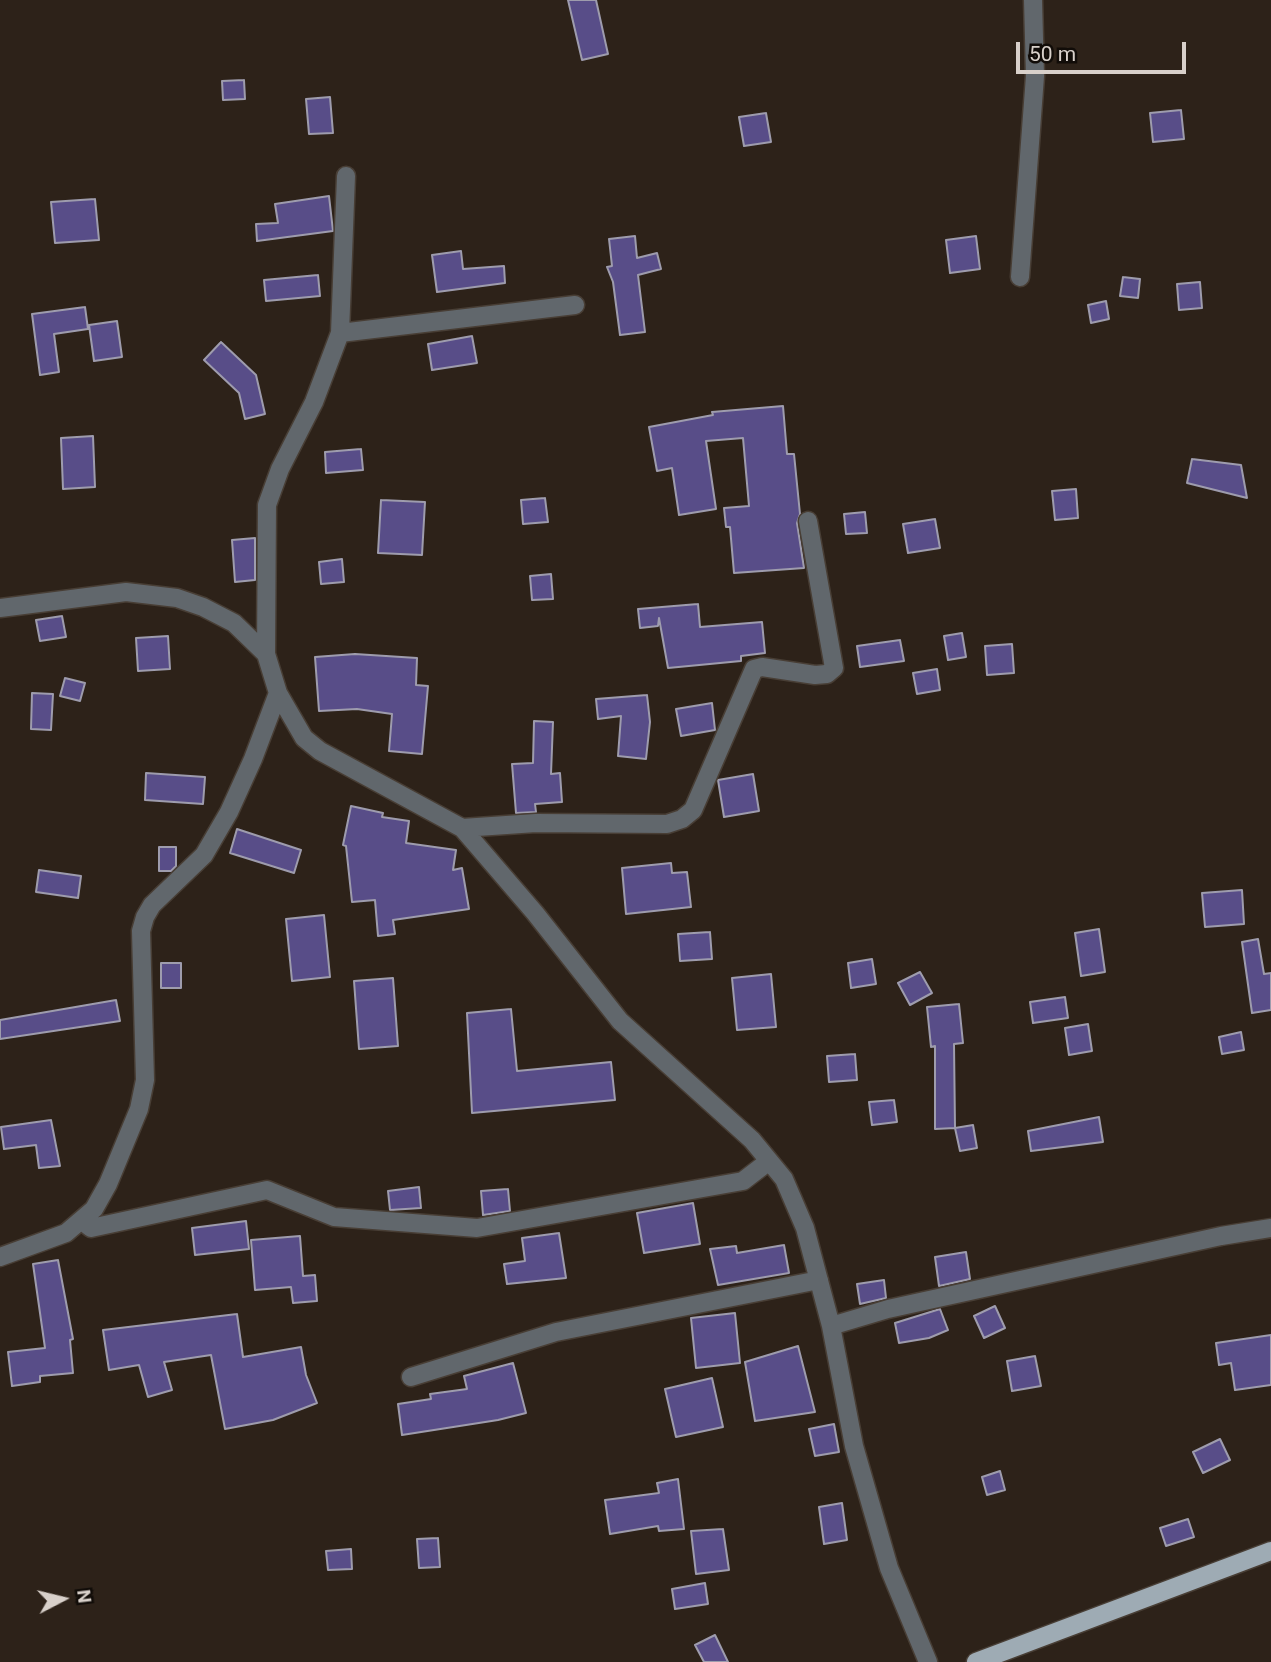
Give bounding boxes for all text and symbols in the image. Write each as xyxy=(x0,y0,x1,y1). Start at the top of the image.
scale bar xyxy=(1019,28,1189,72)
text: 50 m xyxy=(1029,42,1076,66)
north arrow xyxy=(28,1564,98,1634)
text: N xyxy=(72,1588,97,1604)

